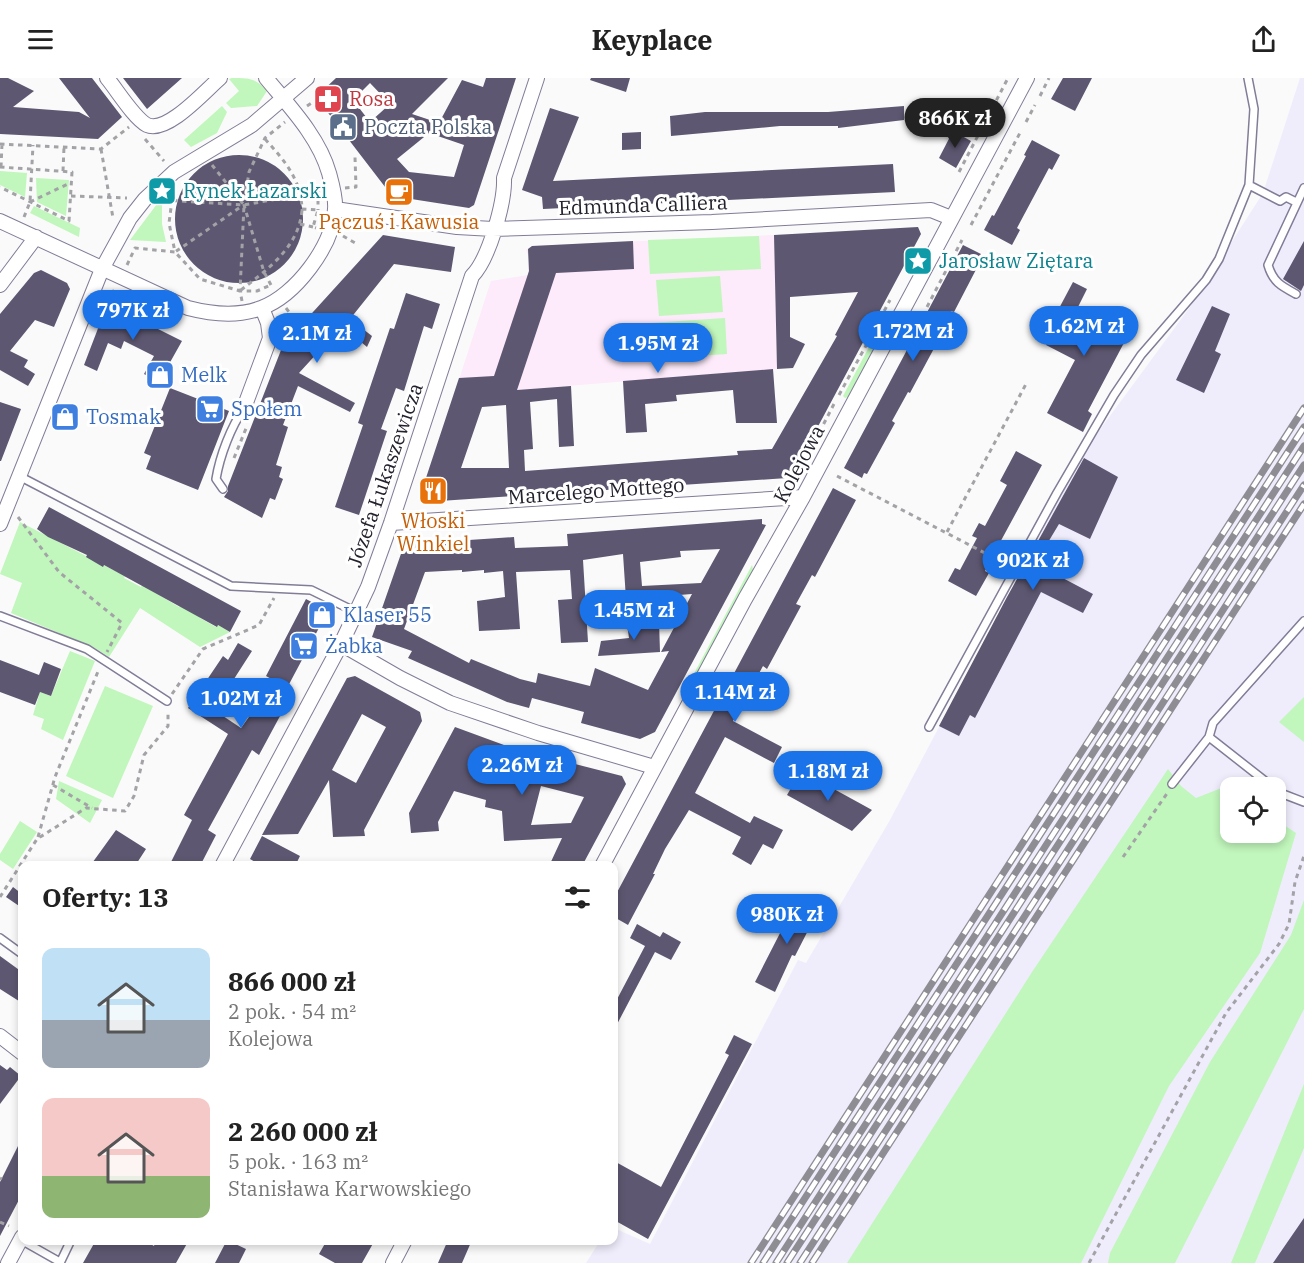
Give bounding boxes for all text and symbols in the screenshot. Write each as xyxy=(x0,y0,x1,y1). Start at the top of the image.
text: Keyplace xyxy=(591,22,713,57)
icon: menu xyxy=(24,23,57,56)
icon: share xyxy=(1247,23,1280,56)
pharmacy icon: Rosa xyxy=(312,83,344,115)
place label: Rosa xyxy=(349,85,394,112)
pin: 866K zł xyxy=(900,98,1010,149)
text: 866K zł xyxy=(919,104,991,131)
public building icon: Poczta Polska xyxy=(327,111,359,143)
place label: Poczta Polska xyxy=(364,113,492,140)
place icon: Rynek Łazarski xyxy=(146,175,178,207)
cafe icon: Pączuś i Kawusia xyxy=(383,176,415,208)
place label: Rynek Łazarski xyxy=(183,177,327,204)
street label: Edmunda Calliera xyxy=(558,188,728,221)
place label: Pączuś i Kawusia xyxy=(319,208,479,235)
place icon: Jarosław Ziętara xyxy=(902,245,934,277)
place label: Jarosław Ziętara xyxy=(939,247,1094,274)
pin: 797K zł xyxy=(78,290,188,341)
text: 797K zł xyxy=(97,296,169,323)
pin: 1.62M zł xyxy=(1022,306,1146,357)
pin: 1.72M zł xyxy=(851,311,975,362)
text: 1.62M zł xyxy=(1043,312,1125,339)
pin: 2.1M zł xyxy=(262,313,372,364)
text: 1.72M zł xyxy=(872,317,954,344)
text: 2.1M zł xyxy=(282,319,352,346)
pin: 1.95M zł xyxy=(596,323,720,374)
text: 1.95M zł xyxy=(617,329,699,356)
shop icon: Melk xyxy=(144,359,176,391)
place label: Melk xyxy=(181,361,227,388)
street label: Józefa Łukaszewicza xyxy=(340,379,429,570)
supermarket icon: Społem xyxy=(194,393,226,425)
place label: Społem xyxy=(231,395,302,422)
shop icon: Tosmak xyxy=(49,401,81,433)
place label: Tosmak xyxy=(86,403,161,430)
street label: Kolejowa xyxy=(767,420,831,508)
street label: Marcelego Mottego xyxy=(507,471,685,510)
restaurant icon: Włoski Winkiel xyxy=(417,475,449,507)
place label: Włoski Winkiel xyxy=(397,507,469,557)
pin: 902K zł xyxy=(978,540,1088,591)
text: 902K zł xyxy=(997,546,1069,573)
pin: 1.45M zł xyxy=(572,590,696,641)
text: 1.45M zł xyxy=(593,596,675,623)
shop icon: Klaser 55 xyxy=(306,599,338,631)
place label: Klaser 55 xyxy=(343,601,432,628)
supermarket icon: Żabka xyxy=(288,630,320,662)
place label: Żabka xyxy=(325,632,383,659)
pin: 1.14M zł xyxy=(673,672,797,723)
pin: 1.02M zł xyxy=(179,678,303,729)
text: 1.14M zł xyxy=(694,678,776,705)
text: 1.02M zł xyxy=(200,684,282,711)
pin: 2.26M zł xyxy=(460,745,584,796)
text: 2.26M zł xyxy=(481,751,563,778)
pin: 1.18M zł xyxy=(766,751,890,802)
text: 1.18M zł xyxy=(787,757,869,784)
map controls xyxy=(1220,777,1286,843)
button: locate xyxy=(1220,777,1286,843)
text: Oferty: 13 xyxy=(42,880,169,914)
icon: filters xyxy=(561,881,594,914)
pin: 980K zł xyxy=(732,894,842,945)
text: 980K zł xyxy=(751,900,823,927)
text: 866 000 zł xyxy=(228,964,356,998)
icon: home xyxy=(90,972,162,1044)
text: 2 pok. · 54 m² xyxy=(228,998,356,1025)
text: Kolejowa xyxy=(228,1025,313,1052)
text: 2 260 000 zł xyxy=(228,1114,377,1148)
icon: home xyxy=(90,1122,162,1194)
text: 5 pok. · 163 m² xyxy=(228,1148,368,1175)
text: Stanisława Karwowskiego xyxy=(228,1175,471,1202)

